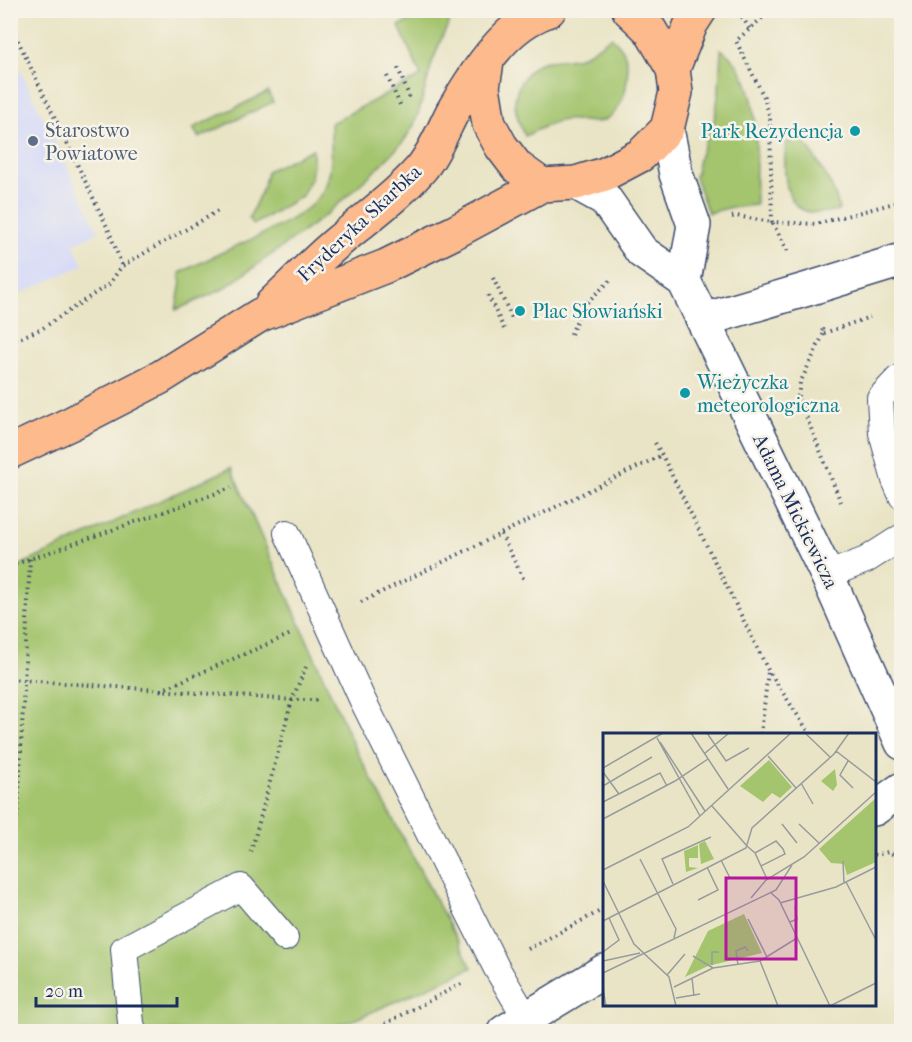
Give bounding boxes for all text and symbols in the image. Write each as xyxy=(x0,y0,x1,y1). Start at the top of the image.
place label: Starostwo Powiatowe xyxy=(45,119,138,165)
place label: Park Rezydencja xyxy=(701,120,844,143)
marker: Park Rezydencja xyxy=(848,124,862,138)
marker: Starostwo Powiatowe xyxy=(26,134,40,148)
street label: Fryderyka Skarbka xyxy=(293,160,427,287)
place label: Plac Słowiański xyxy=(532,300,663,323)
marker: Plac Słowiański xyxy=(513,304,527,318)
place label: Wieżyczka meteorologiczna xyxy=(696,371,840,417)
marker: Wieżyczka meteorologiczna xyxy=(678,386,692,400)
street label: Adama Mickiewicza xyxy=(748,429,843,593)
inset map xyxy=(603,733,876,1006)
scale bar xyxy=(36,970,177,1008)
text: 20 m xyxy=(45,981,83,1002)

